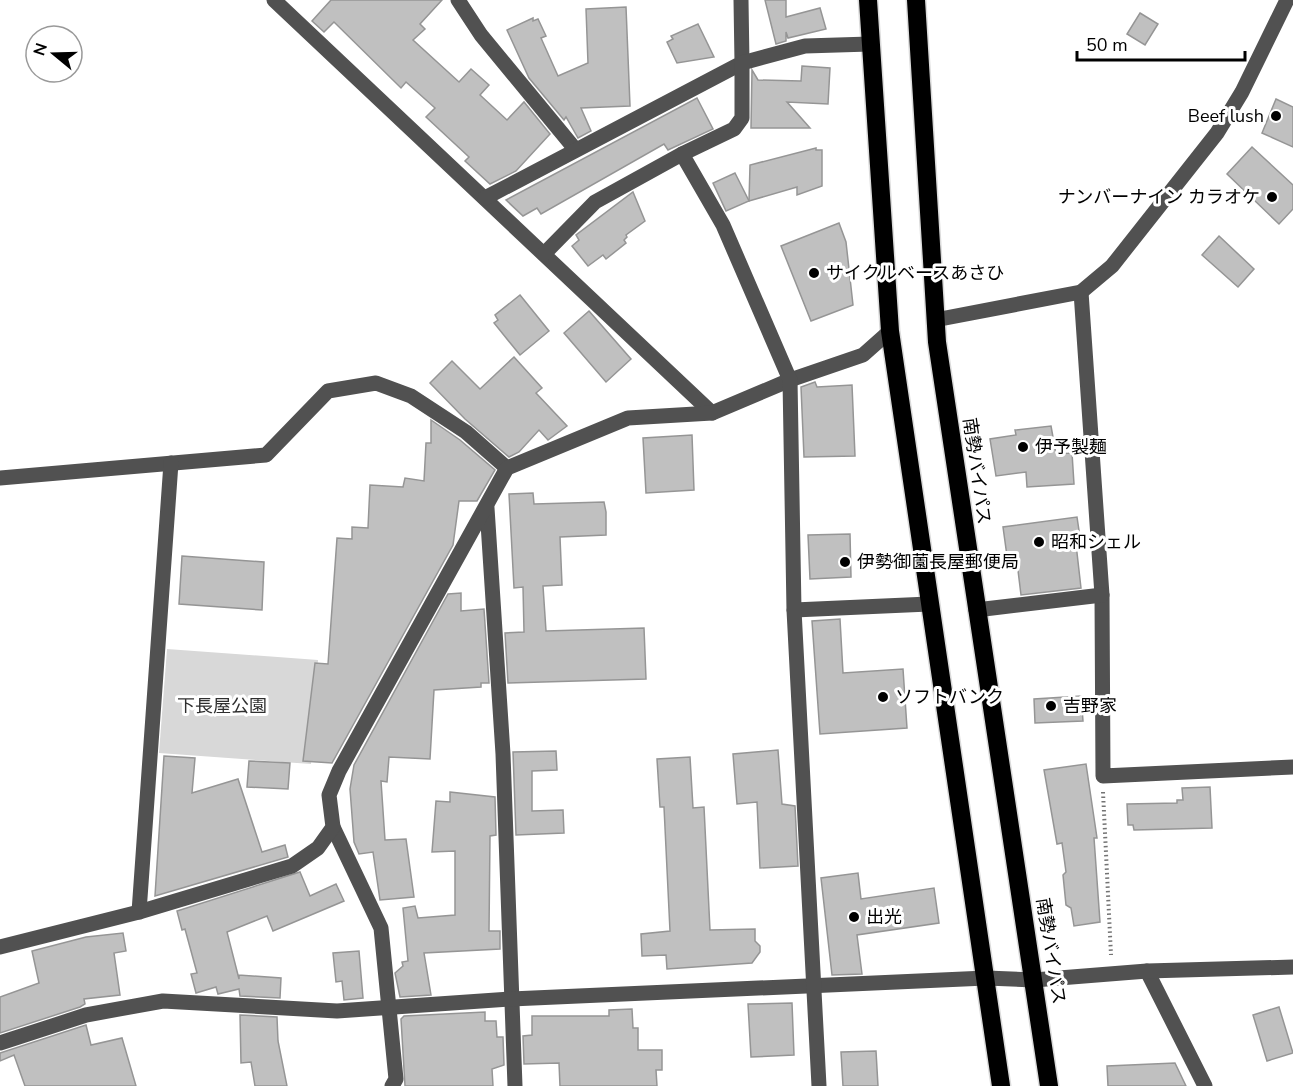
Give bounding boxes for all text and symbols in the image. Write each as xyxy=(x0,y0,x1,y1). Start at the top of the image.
north arrow xyxy=(24,24,84,84)
scale bar xyxy=(1077,24,1245,62)
text: 50 m xyxy=(1086,33,1128,57)
text: N xyxy=(28,40,53,59)
place label: Beef lush xyxy=(1188,104,1264,128)
marker: Beef lush xyxy=(1269,109,1283,123)
place label: ナンバーナイン カラオケ xyxy=(1057,185,1260,209)
marker: ナンバーナイン カラオケ xyxy=(1265,190,1279,204)
place label: サイクルベースあさひ xyxy=(826,261,1004,285)
marker: サイクルベースあさひ xyxy=(807,266,821,280)
street label: 南勢バイパス xyxy=(958,416,996,526)
place label: 伊予製麺 xyxy=(1035,435,1107,459)
marker: 伊予製麺 xyxy=(1016,440,1030,454)
place label: 昭和シェル xyxy=(1051,530,1141,554)
marker: 昭和シェル xyxy=(1032,535,1046,549)
place label: 伊勢御薗長屋郵便局 xyxy=(857,550,1019,574)
marker: 伊勢御薗長屋郵便局 xyxy=(838,555,852,569)
place label: ソフトバンク xyxy=(895,685,1004,709)
marker: ソフトバンク xyxy=(876,690,890,704)
park label: 下長屋公園 xyxy=(177,694,267,718)
place label: 吉野家 xyxy=(1063,694,1117,718)
marker: 吉野家 xyxy=(1044,699,1058,713)
street label: 南勢バイパス xyxy=(1031,896,1071,1006)
place label: 出光 xyxy=(866,905,902,929)
marker: 出光 xyxy=(847,910,861,924)

